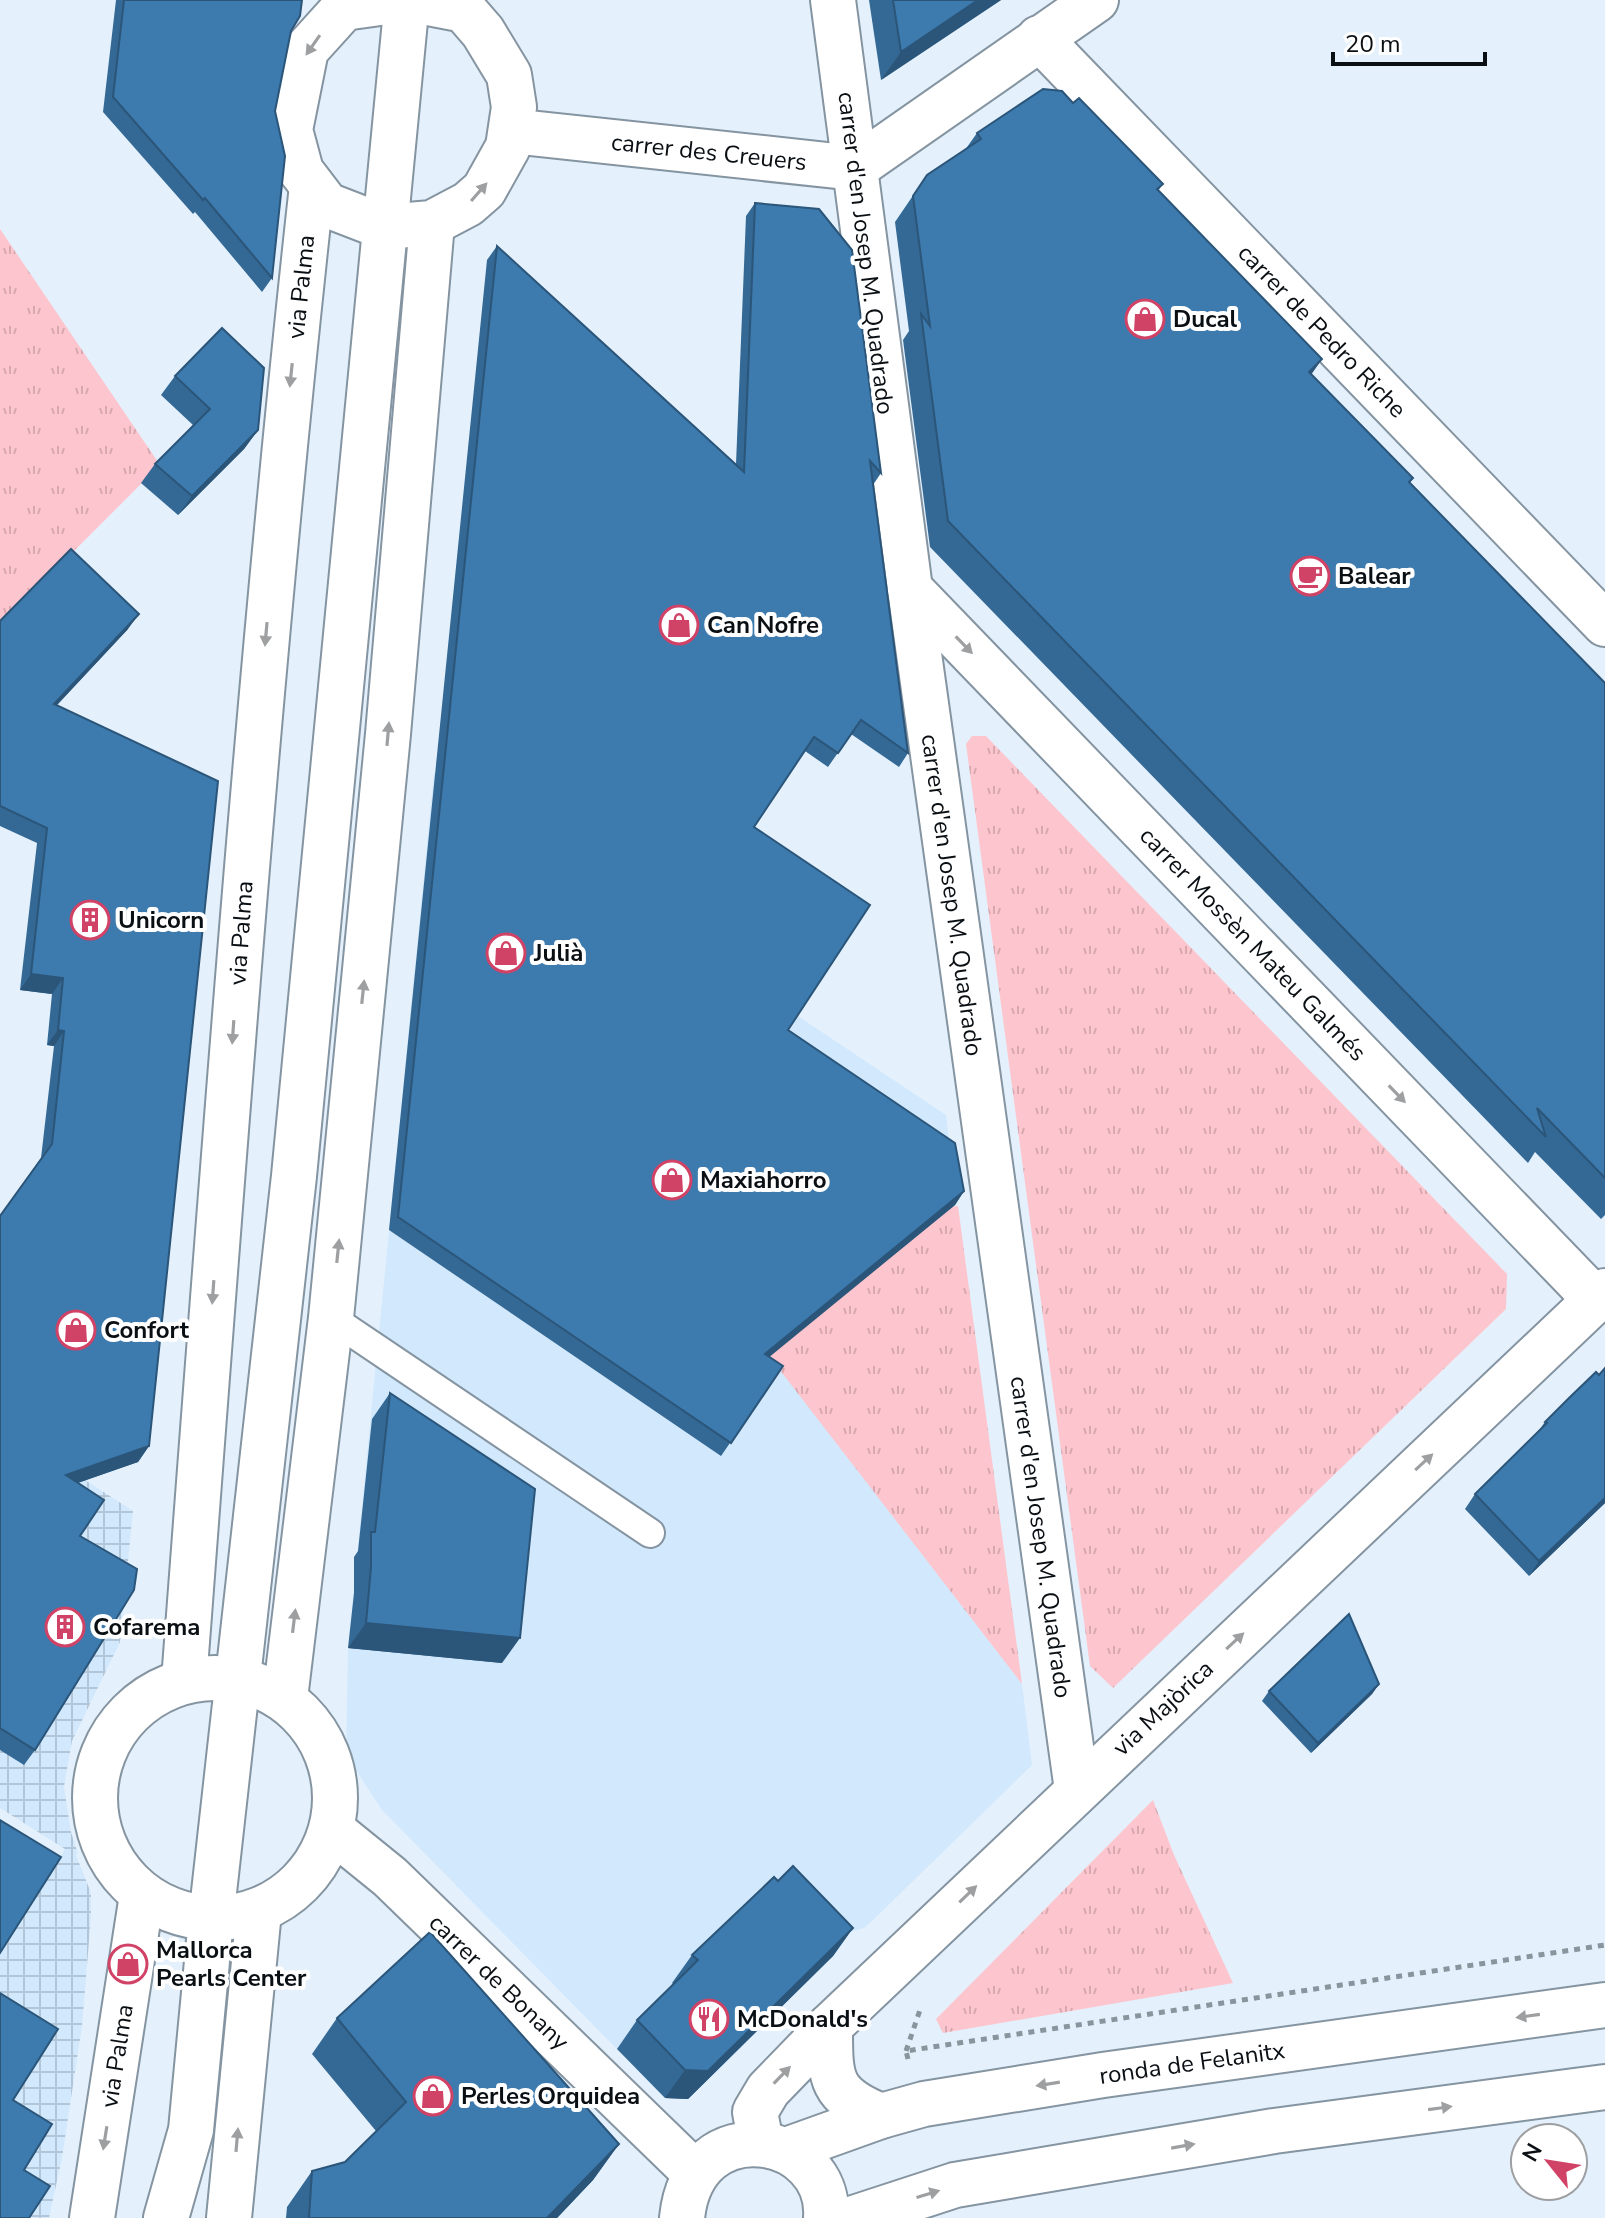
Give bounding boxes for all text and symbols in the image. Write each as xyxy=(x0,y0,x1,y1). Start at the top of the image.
scale bar xyxy=(1333,16,1485,66)
text: 20 m xyxy=(1345,28,1401,60)
one-way arrow xyxy=(305,34,321,56)
street label: carrer d'en Josep M. Quadrado xyxy=(830,90,902,416)
street label: carrer des Creuers xyxy=(610,126,808,178)
one-way arrow xyxy=(470,183,487,203)
street label: via Palma xyxy=(280,233,322,341)
street label: carrer de Pedro Riche xyxy=(1231,237,1413,425)
shop icon: Ducal xyxy=(1124,298,1166,340)
place label: Ducal xyxy=(1173,303,1238,335)
one-way arrow xyxy=(284,363,297,388)
cafe icon: Balear xyxy=(1289,555,1331,597)
place label: Balear xyxy=(1338,560,1411,592)
shop icon: Can Nofre xyxy=(658,604,700,646)
place label: Can Nofre xyxy=(707,609,819,641)
one-way arrow xyxy=(259,622,272,647)
one-way arrow xyxy=(954,635,973,654)
one-way arrow xyxy=(382,721,395,746)
street label: carrer d'en Josep M. Quadrado xyxy=(914,732,990,1058)
street label: carrer Mossèn Mateu Galmés xyxy=(1132,820,1374,1068)
street label: via Palma xyxy=(221,880,261,986)
building icon: Unicorn xyxy=(69,899,111,941)
place label: Unicorn xyxy=(118,904,204,936)
shop icon: Julià xyxy=(485,932,527,974)
place label: Julià xyxy=(533,937,583,969)
one-way arrow xyxy=(357,980,370,1005)
one-way arrow xyxy=(226,1020,239,1045)
one-way arrow xyxy=(1387,1084,1406,1103)
shop icon: Maxiahorro xyxy=(651,1159,693,1201)
place label: Maxiahorro xyxy=(700,1164,827,1196)
one-way arrow xyxy=(331,1238,344,1263)
one-way arrow xyxy=(206,1279,219,1304)
shop icon: Confort xyxy=(55,1309,97,1351)
place label: Confort xyxy=(104,1314,190,1346)
street label: carrer d'en Josep M. Quadrado xyxy=(1003,1374,1079,1700)
one-way arrow xyxy=(1414,1453,1433,1472)
building icon: Cofarema xyxy=(44,1606,86,1648)
one-way arrow xyxy=(288,1608,301,1633)
place label: Cofarema xyxy=(93,1611,200,1643)
one-way arrow xyxy=(1225,1632,1244,1650)
street label: via Majòrica xyxy=(1106,1653,1220,1763)
one-way arrow xyxy=(958,1885,977,1904)
street label: carrer de Bonany xyxy=(422,1907,576,2058)
place label: Mallorca Pearls Center xyxy=(156,1934,307,1994)
shop icon: Mallorca Pearls Center xyxy=(107,1943,149,1985)
restaurant icon: McDonald's xyxy=(688,1998,730,2040)
street label: via Palma xyxy=(93,2002,141,2110)
place label: McDonald's xyxy=(737,2003,868,2035)
one-way arrow xyxy=(1515,2010,1540,2023)
street label: ronda de Felanitx xyxy=(1097,2034,1287,2092)
one-way arrow xyxy=(772,2066,791,2085)
shop icon: Perles Orquidea xyxy=(412,2075,454,2117)
one-way arrow xyxy=(1036,2078,1061,2091)
place label: Perles Orquidea xyxy=(461,2080,640,2112)
one-way arrow xyxy=(1428,2101,1453,2114)
north arrow xyxy=(1509,2122,1589,2202)
one-way arrow xyxy=(98,2126,111,2151)
one-way arrow xyxy=(231,2127,244,2152)
text: N xyxy=(1515,2138,1550,2167)
one-way arrow xyxy=(1171,2140,1196,2152)
one-way arrow xyxy=(916,2187,940,2200)

